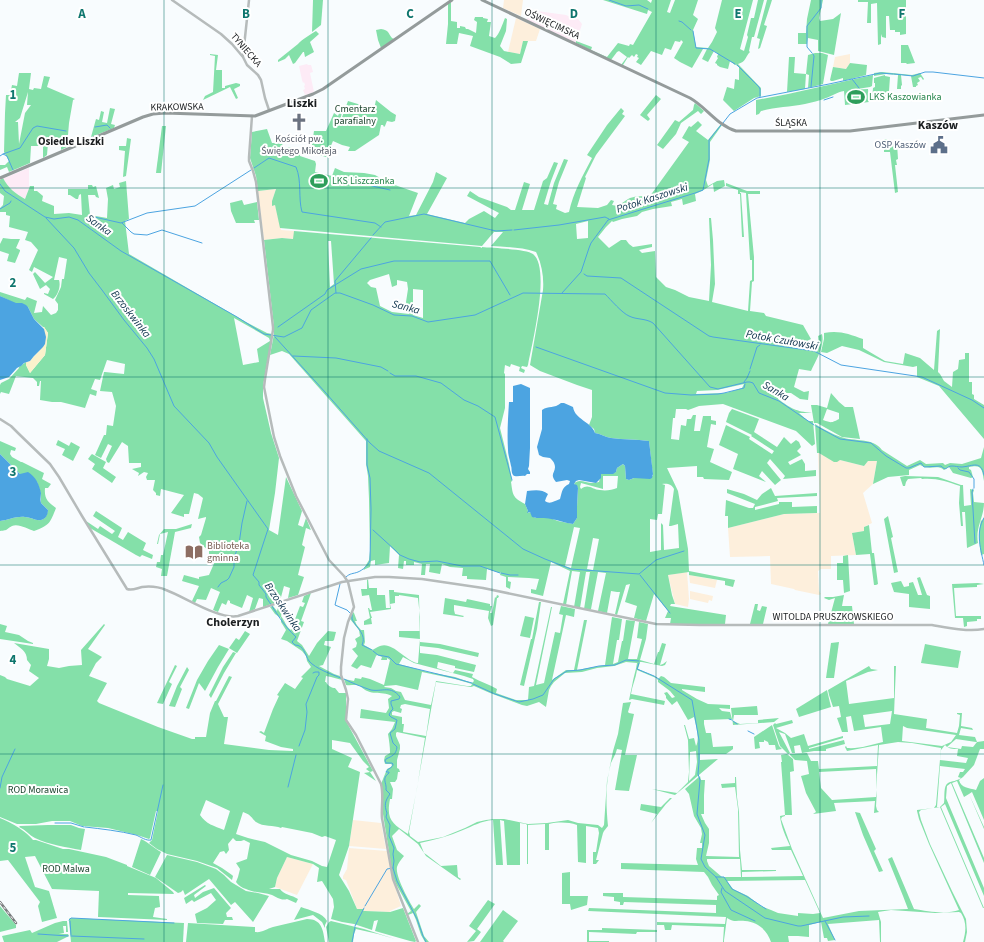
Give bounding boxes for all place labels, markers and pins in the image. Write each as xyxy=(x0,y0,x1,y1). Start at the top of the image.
sports icon: LKS Kaszowianka xyxy=(846,87,866,107)
place label: LKS Kaszowianka xyxy=(869,90,942,104)
church icon: Kościół pw. Świętego Mikołaja xyxy=(289,112,309,132)
place label: Kościół pw. Świętego Mikołaja xyxy=(261,132,337,158)
public building icon: OSP Kaszów xyxy=(929,135,949,155)
place label: OSP Kaszów xyxy=(875,138,926,152)
sports icon: LKS Liszczanka xyxy=(309,171,329,191)
place label: LKS Liszczanka xyxy=(332,174,395,188)
place label: Biblioteka gminna xyxy=(207,539,249,565)
library icon: Biblioteka gminna xyxy=(184,542,204,562)

